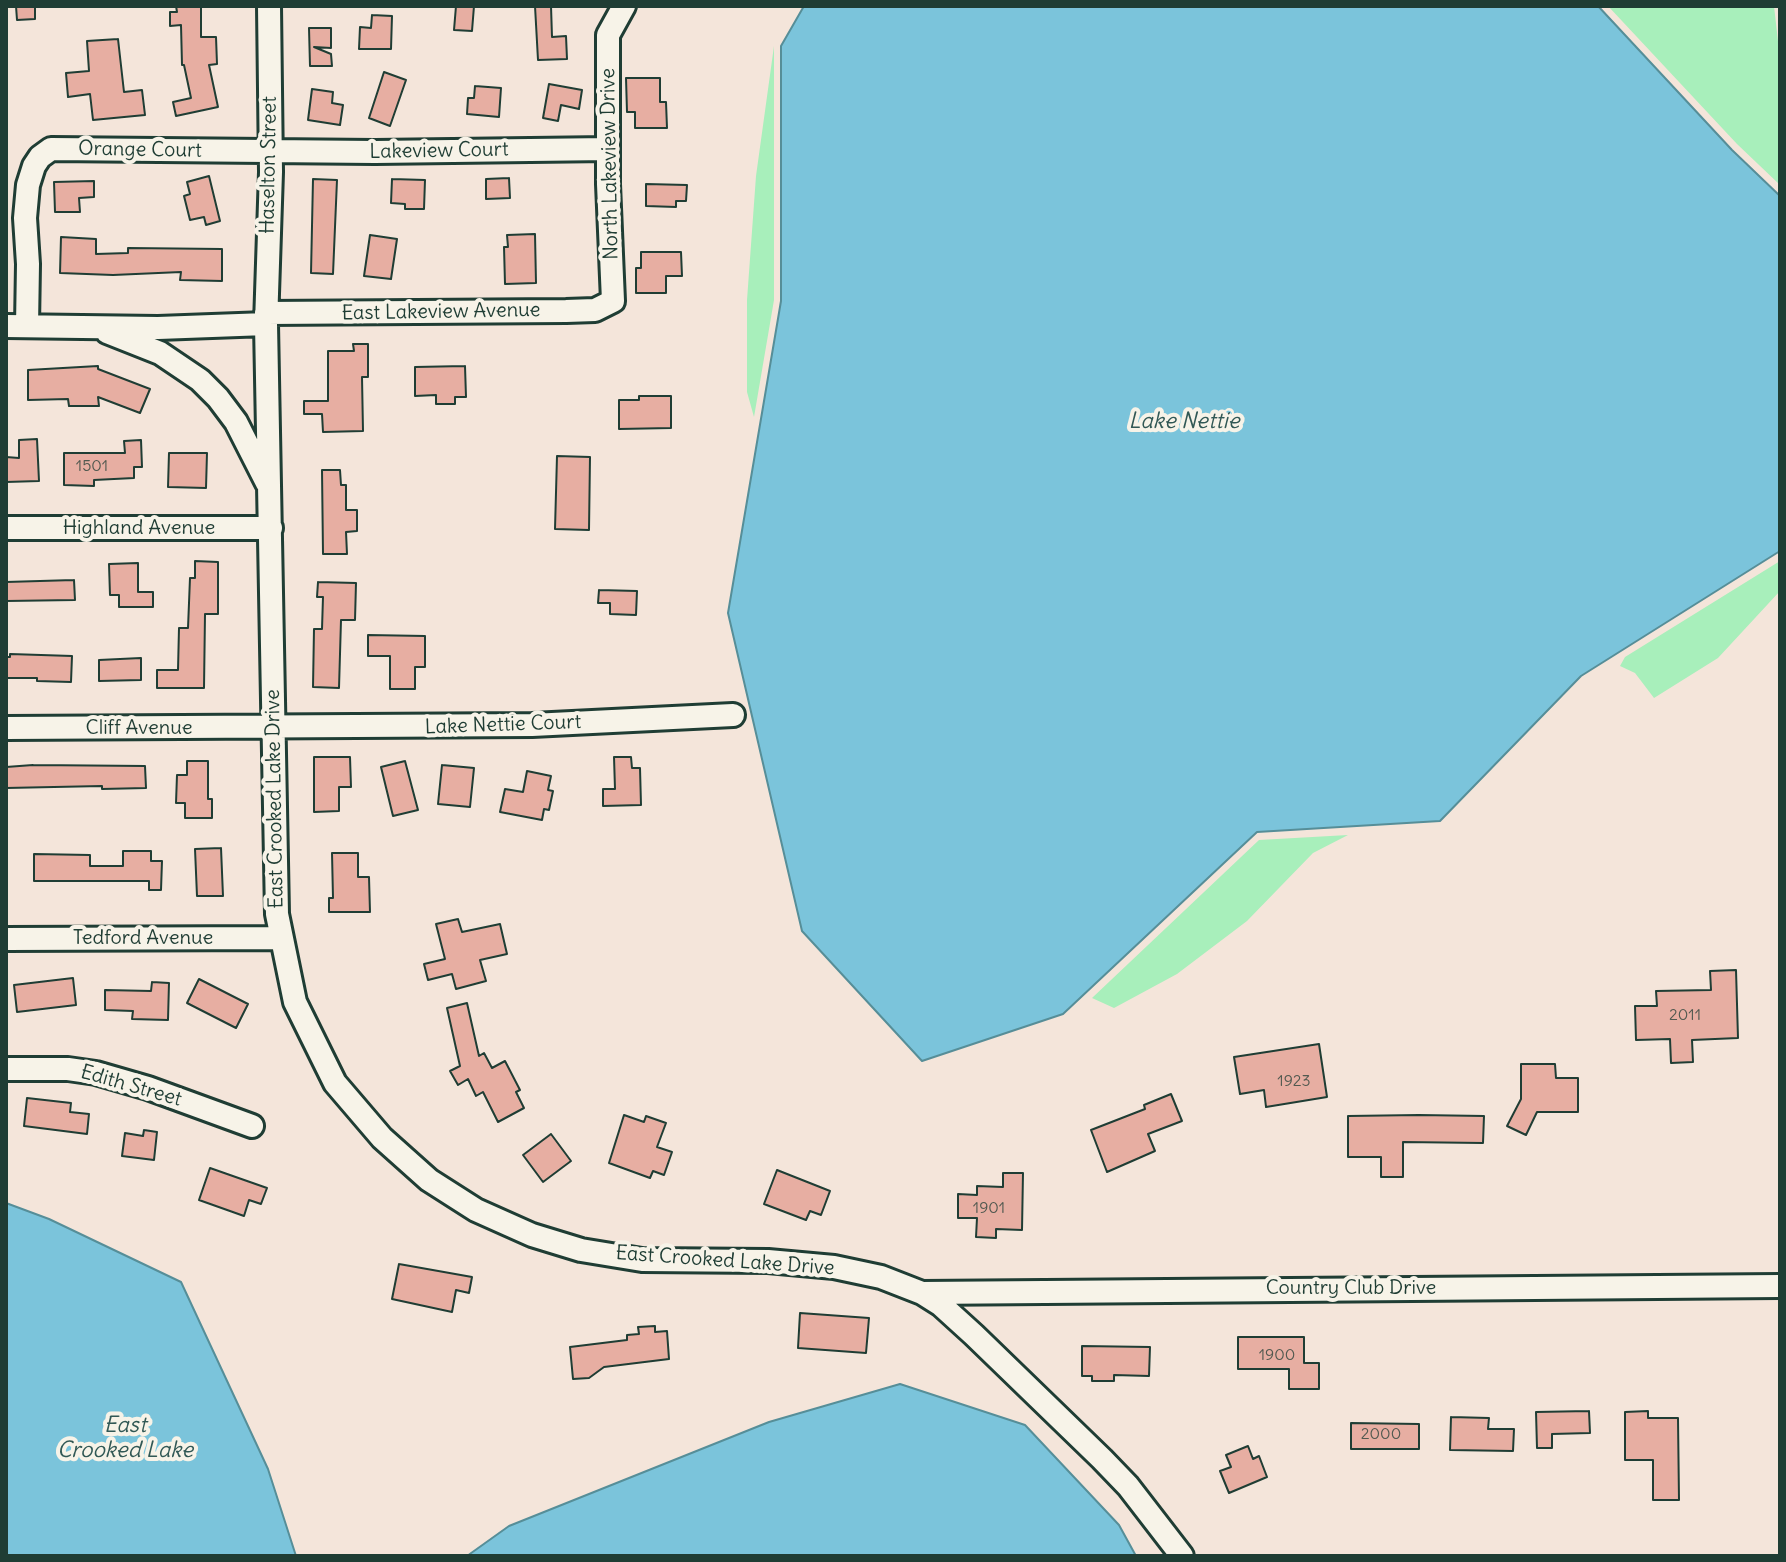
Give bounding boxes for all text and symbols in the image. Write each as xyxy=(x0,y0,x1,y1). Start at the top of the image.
street label: North Lakeview Drive xyxy=(596,68,624,260)
street label: Haselton Street xyxy=(256,96,282,234)
street label: Orange Court xyxy=(78,137,202,163)
street label: Lakeview Court xyxy=(369,138,509,164)
street label: East Lakeview Avenue xyxy=(341,298,541,326)
water label: Lake Nettie xyxy=(1128,409,1240,435)
house number: 1501 xyxy=(76,456,108,476)
street label: Highland Avenue xyxy=(63,516,215,540)
street label: East Crooked Lake Drive xyxy=(261,689,289,909)
street label: Lake Nettie Court xyxy=(424,710,582,740)
street label: Cliff Avenue xyxy=(86,716,192,740)
street label: Tedford Avenue xyxy=(73,926,213,950)
house number: 2011 xyxy=(1669,1005,1701,1025)
street label: Edith Street xyxy=(78,1060,184,1112)
house number: 1923 xyxy=(1277,1071,1311,1091)
house number: 1901 xyxy=(973,1198,1005,1218)
street label: East Crooked Lake Drive xyxy=(615,1241,835,1281)
street label: Country Club Drive xyxy=(1266,1276,1436,1300)
house number: 1900 xyxy=(1259,1345,1295,1365)
water label: East Crooked Lake xyxy=(57,1413,193,1464)
house number: 2000 xyxy=(1361,1424,1401,1444)

